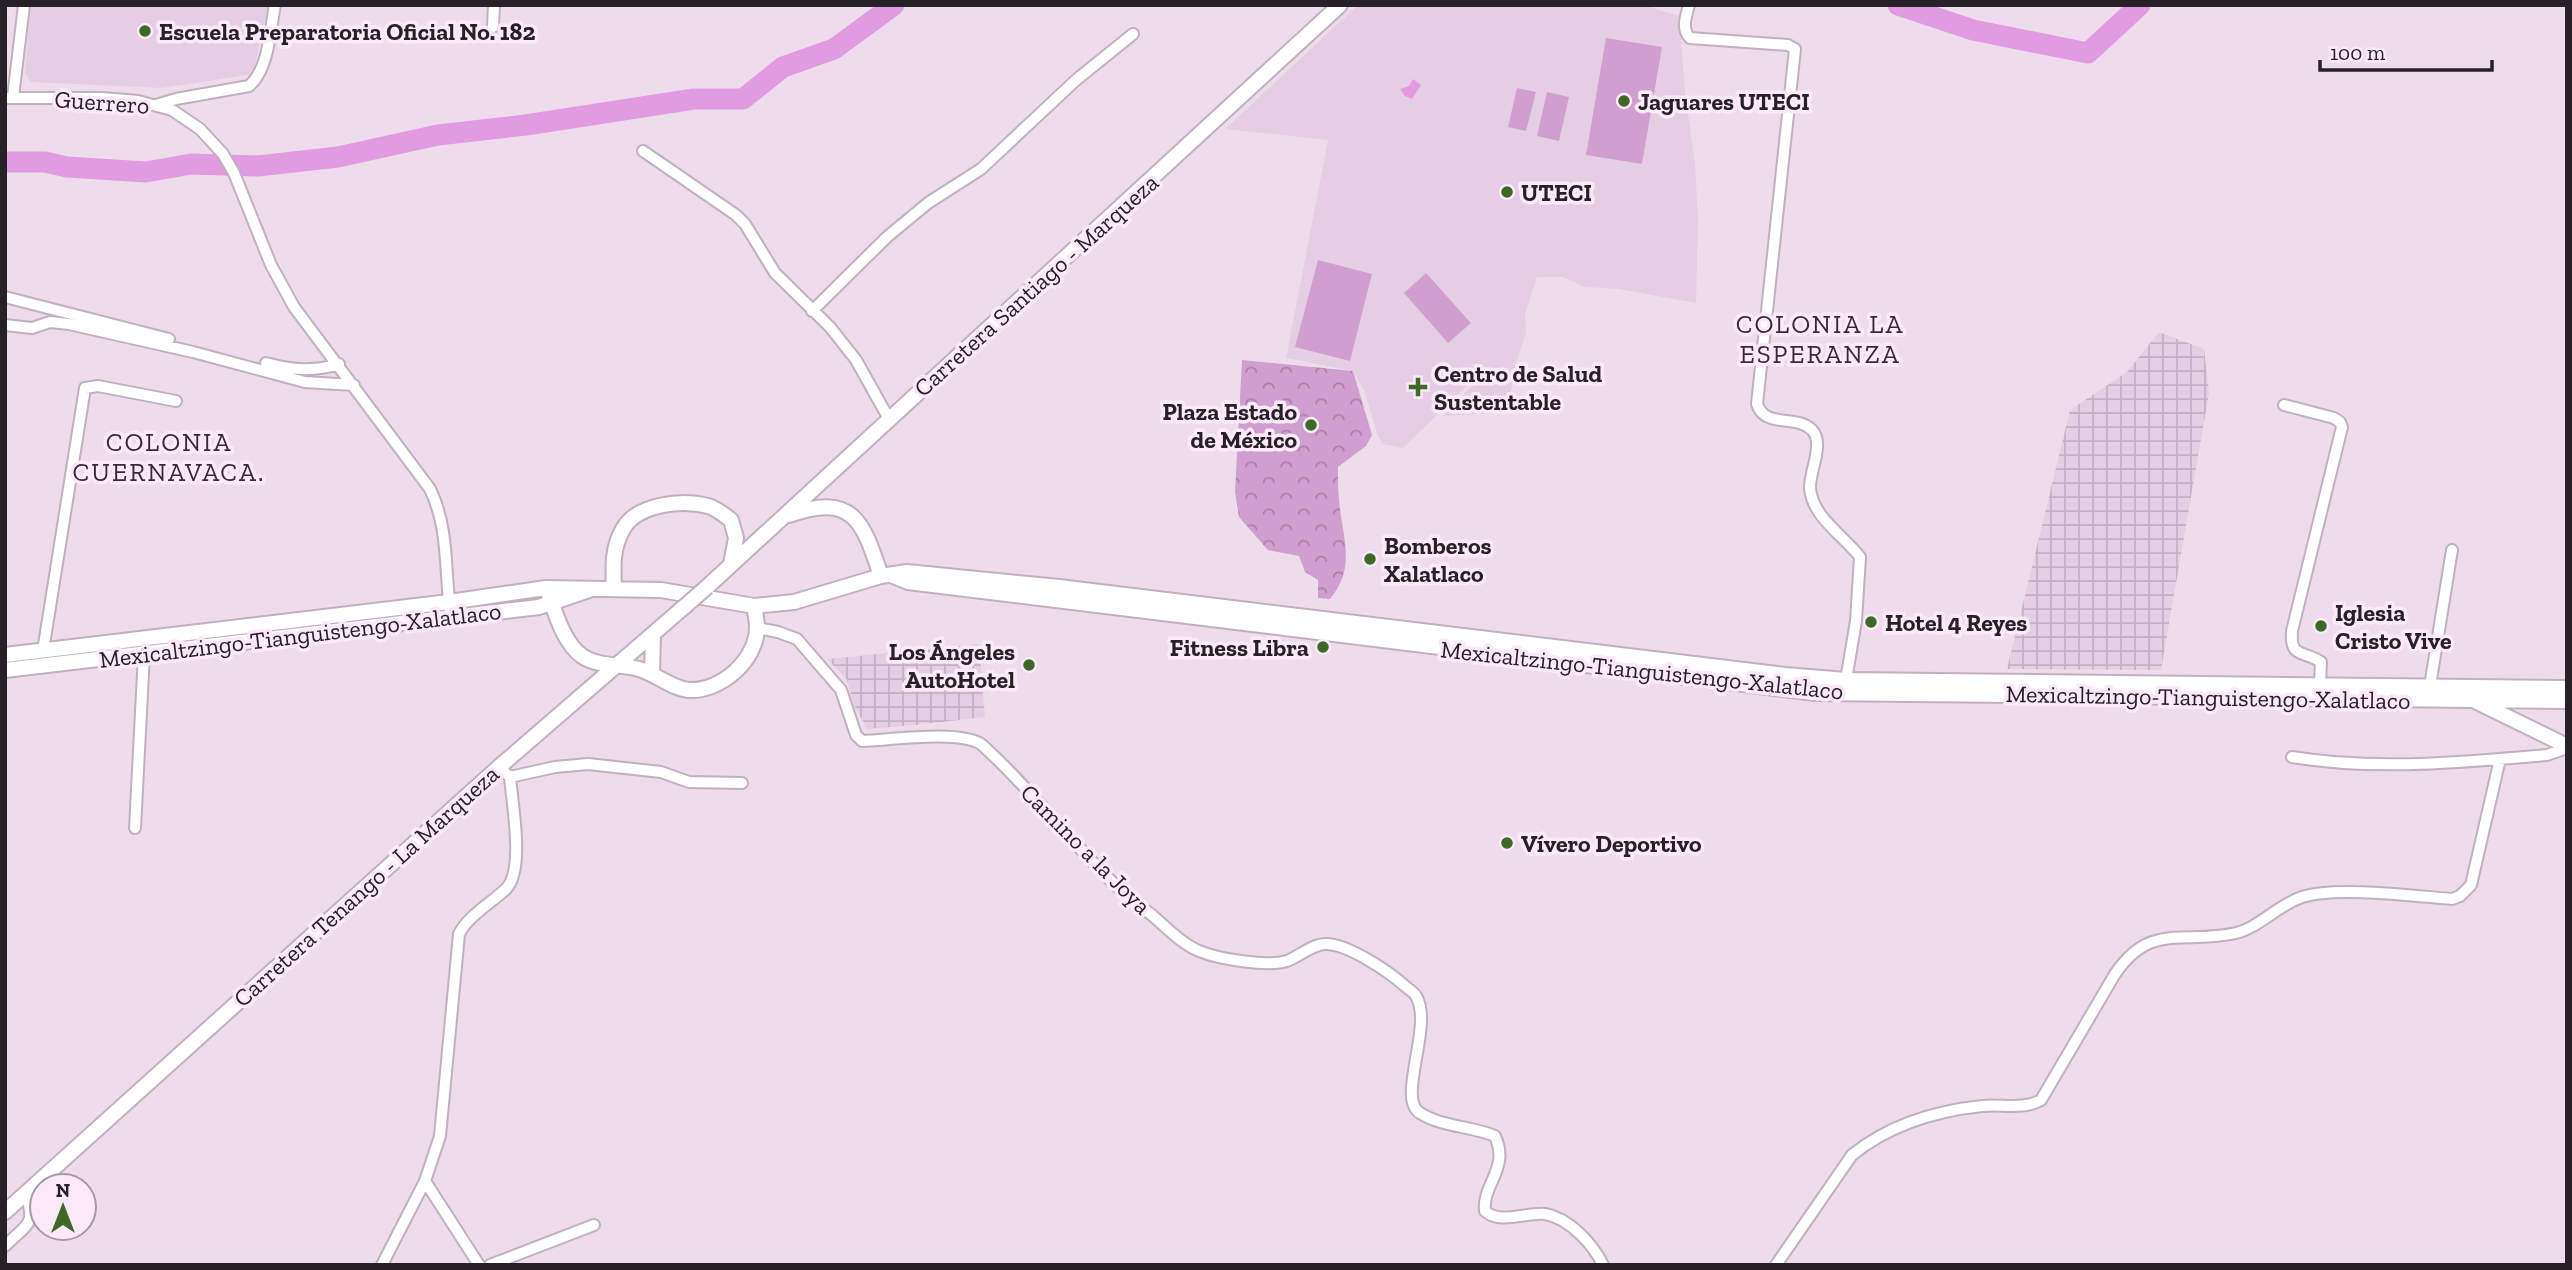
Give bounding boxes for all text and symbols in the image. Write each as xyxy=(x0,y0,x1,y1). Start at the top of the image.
place label: Escuela Preparatoria Oficial No. 182 xyxy=(159,17,535,46)
marker: Escuela Preparatoria Oficial No. 182 xyxy=(137,23,153,39)
scale bar xyxy=(2320,28,2492,72)
text: 100 m xyxy=(2330,40,2385,65)
street label: Guerrero xyxy=(54,84,150,120)
place label: Jaguares UTECI xyxy=(1638,87,1810,116)
marker: Jaguares UTECI xyxy=(1616,93,1632,109)
street label: Carretera Santiago - Marqueza xyxy=(908,167,1164,402)
place label: UTECI xyxy=(1521,178,1592,207)
marker: UTECI xyxy=(1499,184,1515,200)
district label: COLONIA LA ESPERANZA xyxy=(1736,308,1904,370)
place label: Centro de Salud Sustentable xyxy=(1434,359,1603,416)
marker: Centro de Salud Sustentable xyxy=(1408,377,1428,397)
place label: Plaza Estado de México xyxy=(1162,397,1297,454)
marker: Plaza Estado de México xyxy=(1303,417,1319,433)
district label: COLONIA CUERNAVACA. xyxy=(73,426,265,488)
place label: Bomberos Xalatlaco xyxy=(1384,531,1491,588)
marker: Bomberos Xalatlaco xyxy=(1362,551,1378,567)
street label: Mexicaltzingo-Tianguistengo-Xalatlaco xyxy=(97,596,503,674)
place label: Iglesia Cristo Vive xyxy=(2335,598,2452,655)
place label: Hotel 4 Reyes xyxy=(1885,608,2027,637)
marker: Hotel 4 Reyes xyxy=(1863,614,1879,630)
marker: Iglesia Cristo Vive xyxy=(2313,618,2329,634)
place label: Fitness Libra xyxy=(1170,633,1309,662)
street label: Mexicaltzingo-Tianguistengo-Xalatlaco xyxy=(1439,634,1845,706)
place label: Los Ángeles AutoHotel xyxy=(889,637,1015,694)
marker: Fitness Libra xyxy=(1315,639,1331,655)
marker: Los Ángeles AutoHotel xyxy=(1021,657,1037,673)
street label: Mexicaltzingo-Tianguistengo-Xalatlaco xyxy=(2005,679,2411,715)
street label: Carretera Tenango - La Marqueza xyxy=(227,759,505,1013)
street label: Camino a la Joya xyxy=(1015,778,1157,920)
place label: Vívero Deportivo xyxy=(1521,829,1702,858)
marker: Vívero Deportivo xyxy=(1499,835,1515,851)
north arrow xyxy=(28,1172,98,1242)
text: N xyxy=(56,1179,70,1202)

